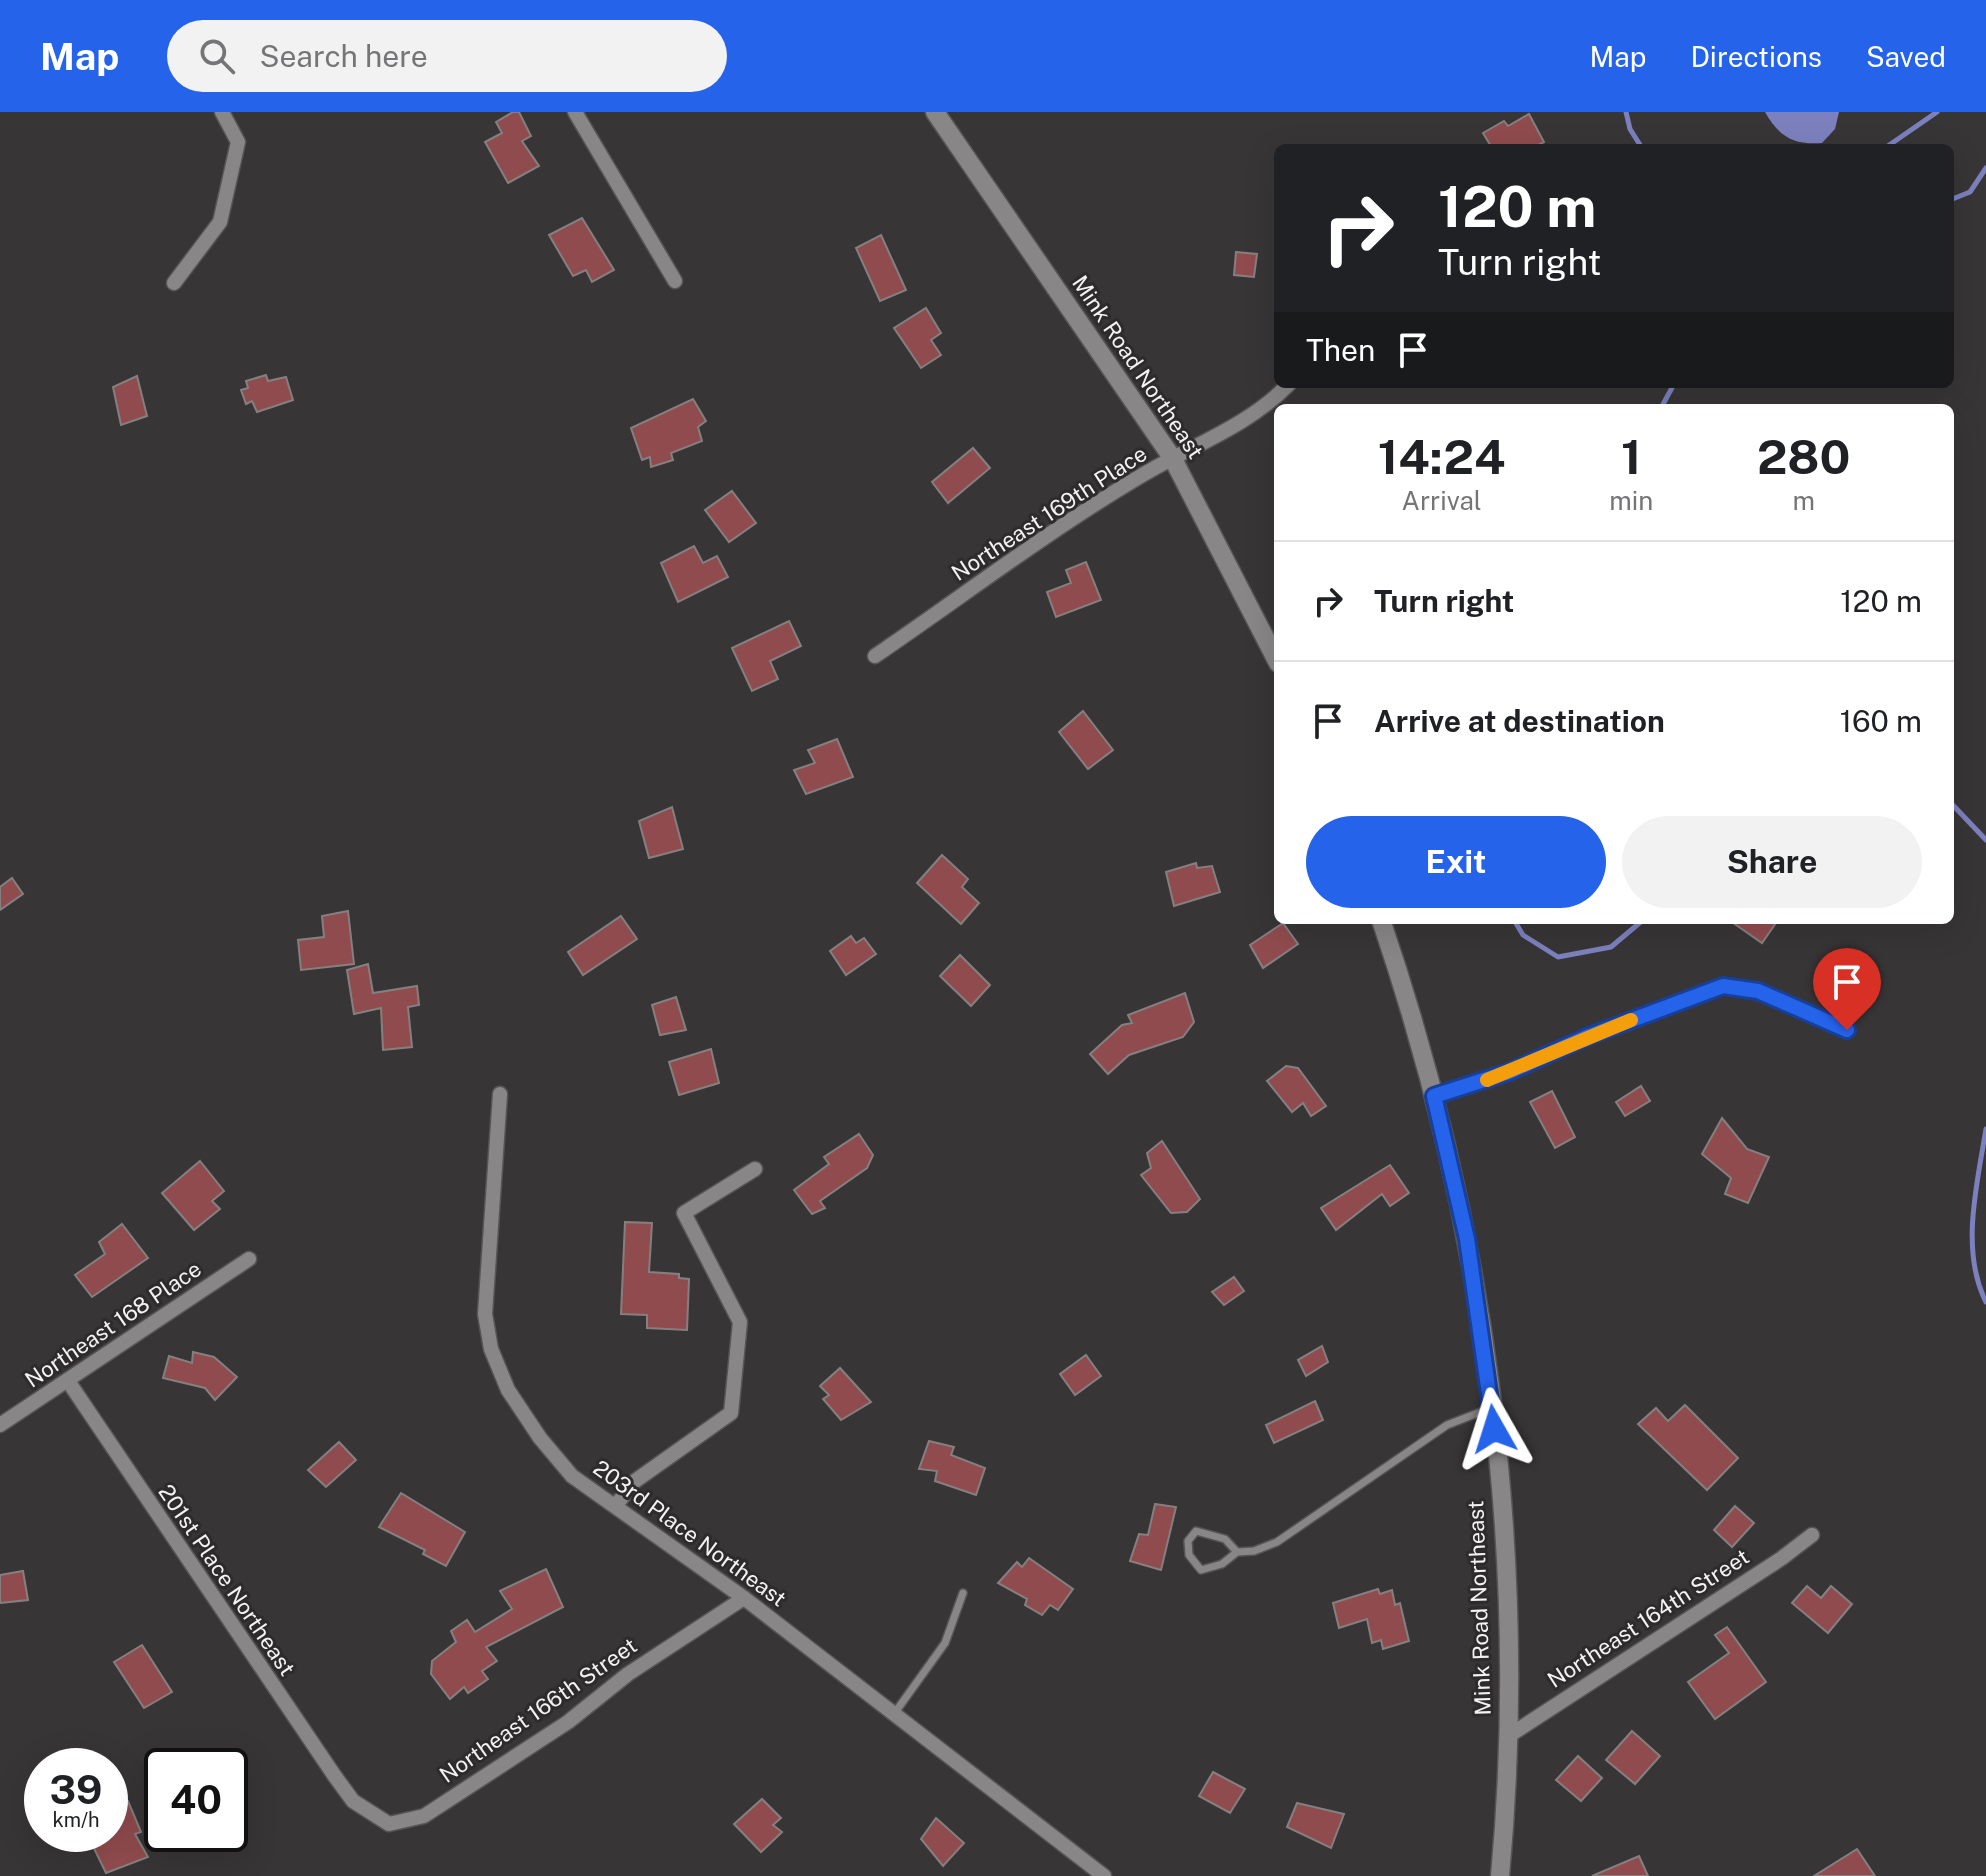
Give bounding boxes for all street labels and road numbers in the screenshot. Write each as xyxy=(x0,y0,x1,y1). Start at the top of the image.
street label: Mink Road Northeast xyxy=(1067,271,1209,463)
street label: Northeast 169th Place xyxy=(947,440,1151,586)
street label: Northeast 168 Place xyxy=(20,1255,206,1393)
street label: 203rd Place Northeast xyxy=(589,1454,791,1612)
street label: 201st Place Northeast xyxy=(153,1480,301,1680)
street label: Mink Road Northeast xyxy=(1462,1500,1496,1716)
street label: Northeast 164th Street xyxy=(1542,1543,1754,1693)
street label: Northeast 166th Street xyxy=(434,1632,642,1788)

